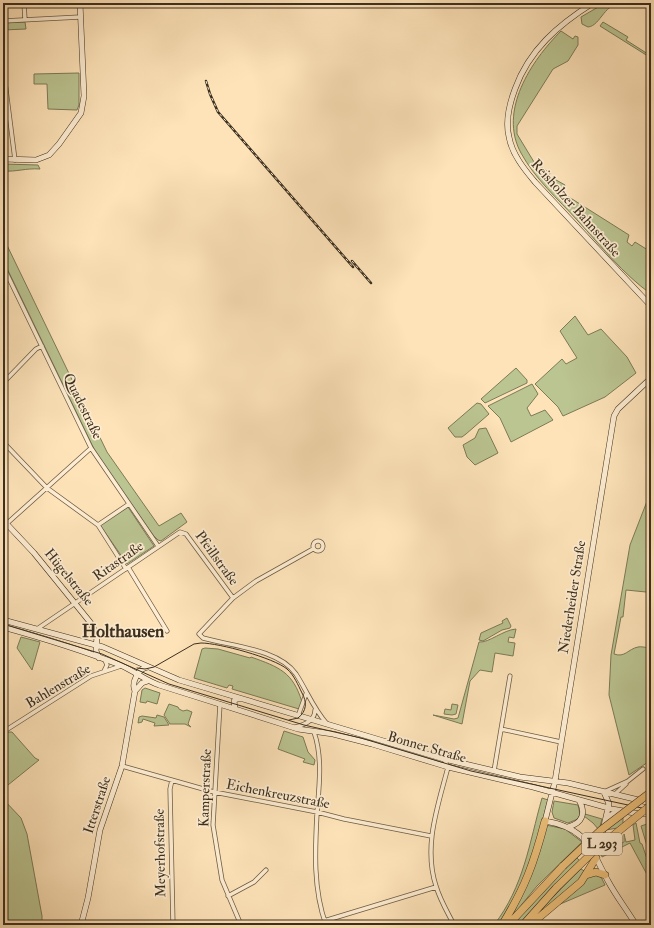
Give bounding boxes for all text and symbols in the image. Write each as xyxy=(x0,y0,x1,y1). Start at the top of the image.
street label: Reisholzer Bahnstraße xyxy=(528,156,625,261)
street label: Quadestraße xyxy=(60,370,106,442)
street label: Pfeillstraße xyxy=(192,527,242,589)
street label: Ritastraße xyxy=(90,537,147,585)
street label: Niederheider Straße xyxy=(555,539,589,655)
street label: Hügelstraße xyxy=(41,545,97,609)
district label: Holthausen xyxy=(82,620,165,643)
street label: Bahlenstraße xyxy=(23,660,94,712)
street label: Bonner Straße xyxy=(386,728,468,766)
street label: Kamperstraße xyxy=(195,748,216,827)
street label: Itterstraße xyxy=(80,774,114,836)
street label: Eichenkreuzstraße xyxy=(225,776,331,812)
street label: Meyerhofstraße xyxy=(151,808,170,897)
road number: L 293 xyxy=(582,833,622,855)

